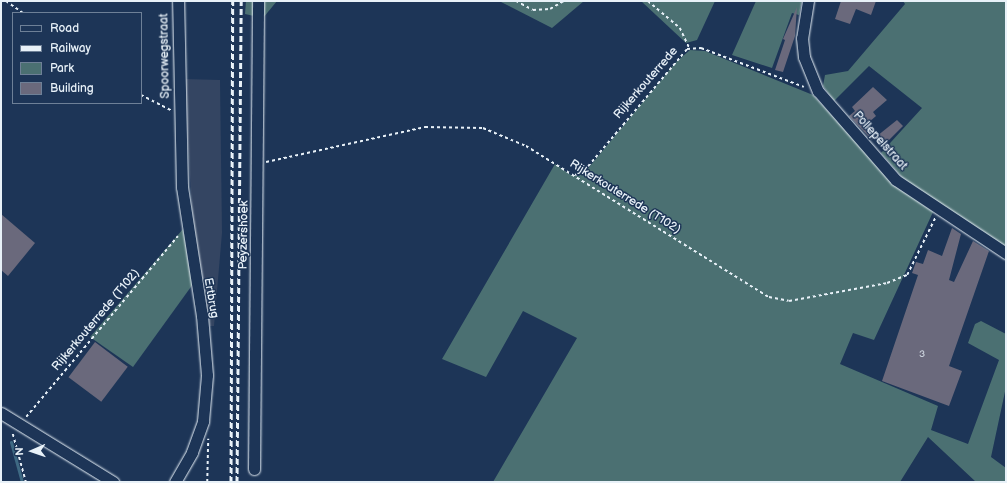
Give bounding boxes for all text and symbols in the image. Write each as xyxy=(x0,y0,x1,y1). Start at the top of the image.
legend xyxy=(12,12,142,104)
street label: Spoorwegstraat xyxy=(157,13,173,99)
text: Road xyxy=(50,21,79,36)
text: Railway xyxy=(50,41,91,56)
street label: Rijkerkouterrede xyxy=(611,44,681,122)
text: Park xyxy=(50,61,74,76)
text: Building xyxy=(50,81,94,96)
street label: Pollepelstraat xyxy=(850,109,910,173)
street label: Rijkerkouterrede (T102) xyxy=(567,157,683,237)
street label: Peyzershoek xyxy=(236,200,252,270)
street label: Rijkerkouterrede (T102) xyxy=(49,266,143,374)
street label: Ertbrug xyxy=(200,277,222,319)
house number: 3 xyxy=(919,349,925,361)
north arrow xyxy=(12,431,52,471)
text: N xyxy=(13,447,26,456)

